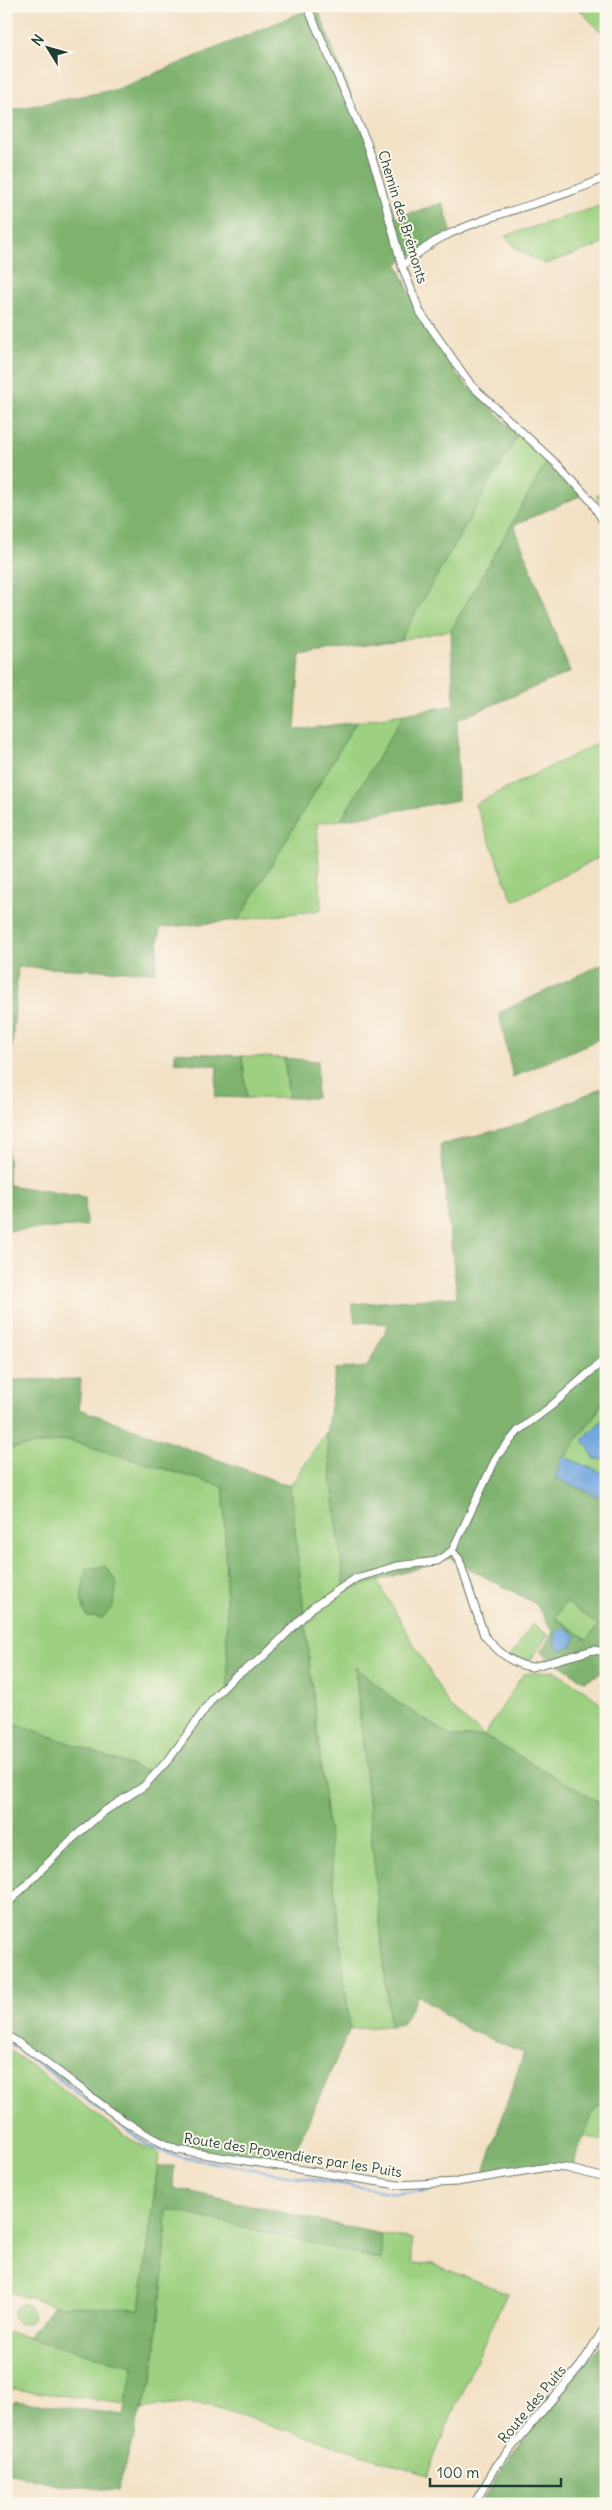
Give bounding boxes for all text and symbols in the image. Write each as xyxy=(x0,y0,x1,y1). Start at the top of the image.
north arrow xyxy=(22,22,72,72)
text: N xyxy=(28,31,48,49)
street label: Chemin des Brémonts xyxy=(374,148,432,286)
street label: Route des Provendiers par les Puits xyxy=(183,2129,403,2181)
street label: Route des Puits xyxy=(494,2361,570,2447)
scale bar xyxy=(430,2455,561,2487)
text: 100 m xyxy=(437,2463,479,2482)

